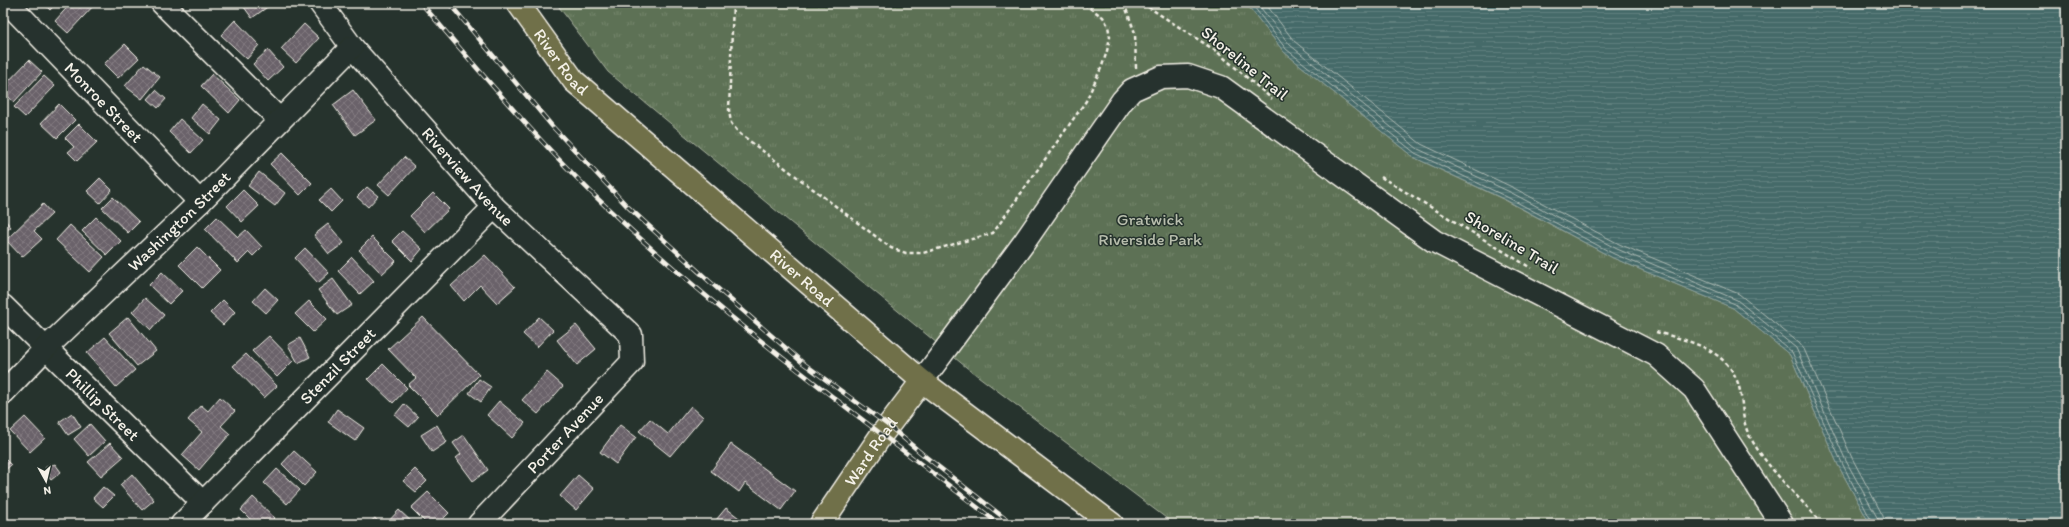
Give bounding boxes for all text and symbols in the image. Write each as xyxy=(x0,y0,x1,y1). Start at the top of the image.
street label: Shoreline Trail xyxy=(1198,22,1293,104)
street label: River Road xyxy=(530,25,593,100)
street label: Monroe Street xyxy=(60,58,148,147)
street label: Riverview Avenue xyxy=(418,123,518,230)
street label: Washington Street xyxy=(123,167,235,275)
street label: Shoreline Trail xyxy=(1461,206,1563,278)
park label: Gratwick Riverside Park xyxy=(1098,209,1202,249)
street label: River Road xyxy=(766,244,839,311)
street label: Stenzil Street xyxy=(296,323,380,408)
street label: Phillip Street xyxy=(62,364,144,445)
street label: Porter Avenue xyxy=(523,389,607,477)
street label: Ward Road xyxy=(840,412,902,490)
north arrow xyxy=(26,461,66,501)
text: N xyxy=(43,483,52,497)

